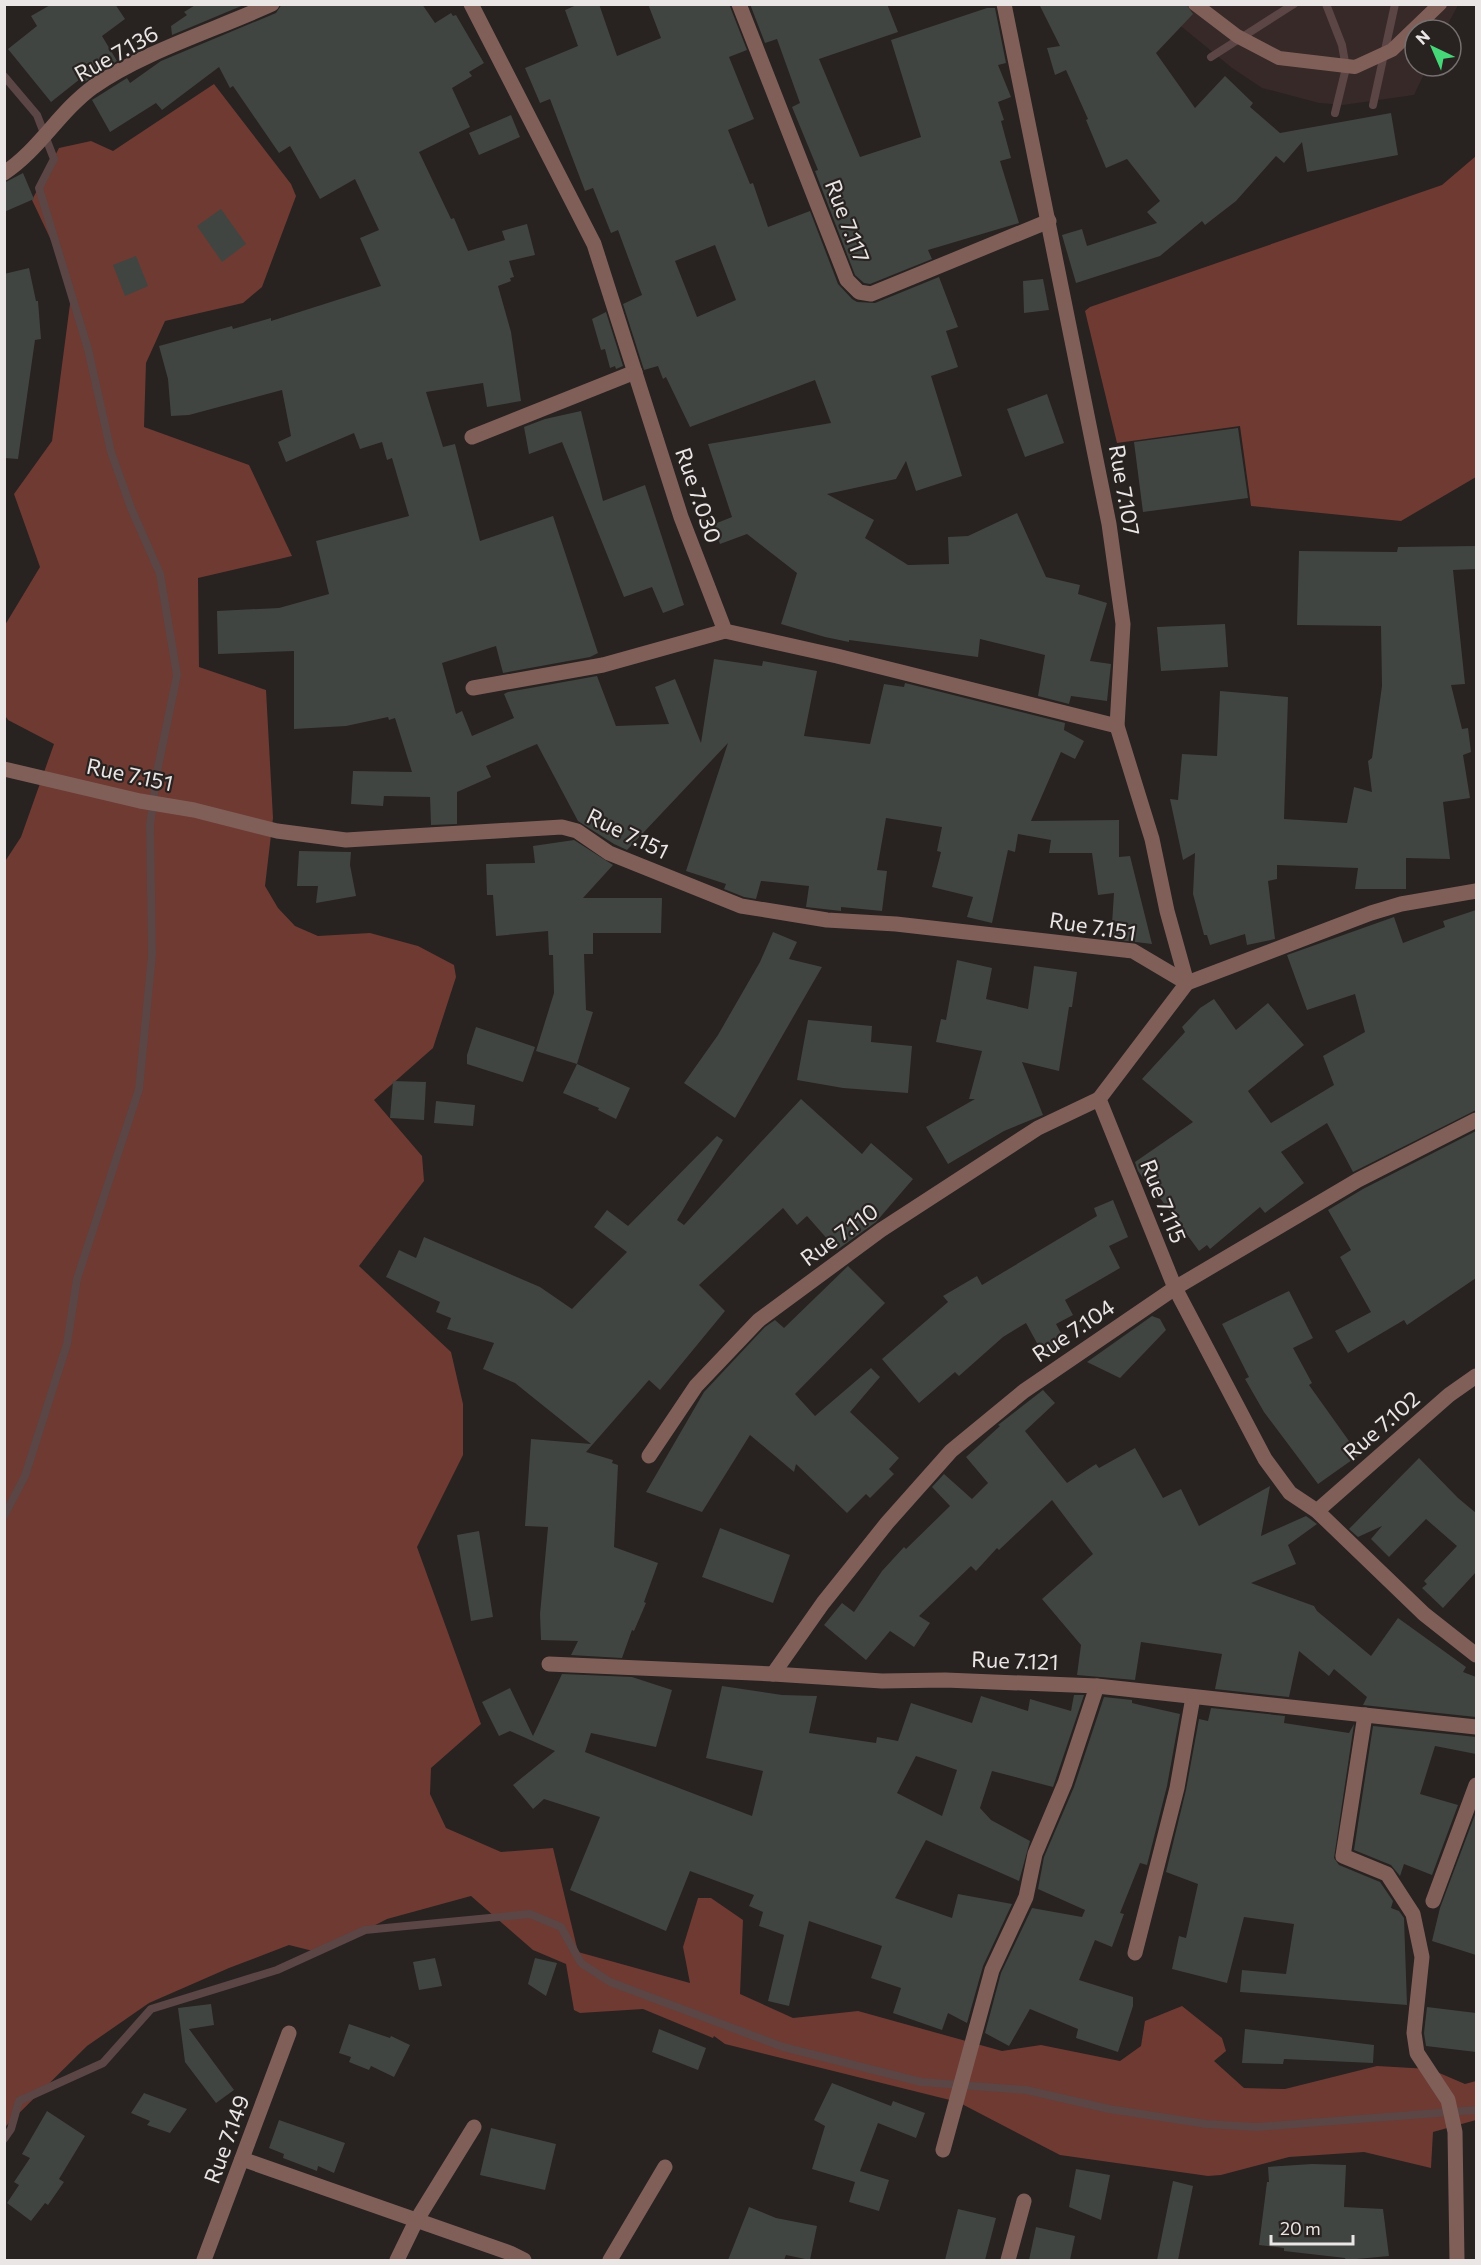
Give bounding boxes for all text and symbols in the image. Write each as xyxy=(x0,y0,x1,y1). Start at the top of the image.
north arrow xyxy=(1403,18,1463,78)
street label: Rue 7.136 xyxy=(69,19,163,87)
text: N xyxy=(1411,26,1433,48)
street label: Rue 7.117 xyxy=(820,176,876,266)
street label: Rue 7.107 xyxy=(1104,443,1146,537)
street label: Rue 7.030 xyxy=(670,444,728,546)
street label: Rue 7.151 xyxy=(84,752,176,796)
street label: Rue 7.151 xyxy=(583,802,673,864)
street label: Rue 7.151 xyxy=(1048,906,1138,946)
street label: Rue 7.115 xyxy=(1135,1155,1193,1247)
street label: Rue 7.110 xyxy=(795,1197,883,1271)
street label: Rue 7.104 xyxy=(1027,1293,1119,1367)
street label: Rue 7.102 xyxy=(1337,1385,1425,1465)
street label: Rue 7.121 xyxy=(971,1645,1059,1675)
street label: Rue 7.149 xyxy=(198,2091,254,2187)
scale bar xyxy=(1271,2208,1354,2246)
text: 20 m xyxy=(1280,2217,1321,2239)

